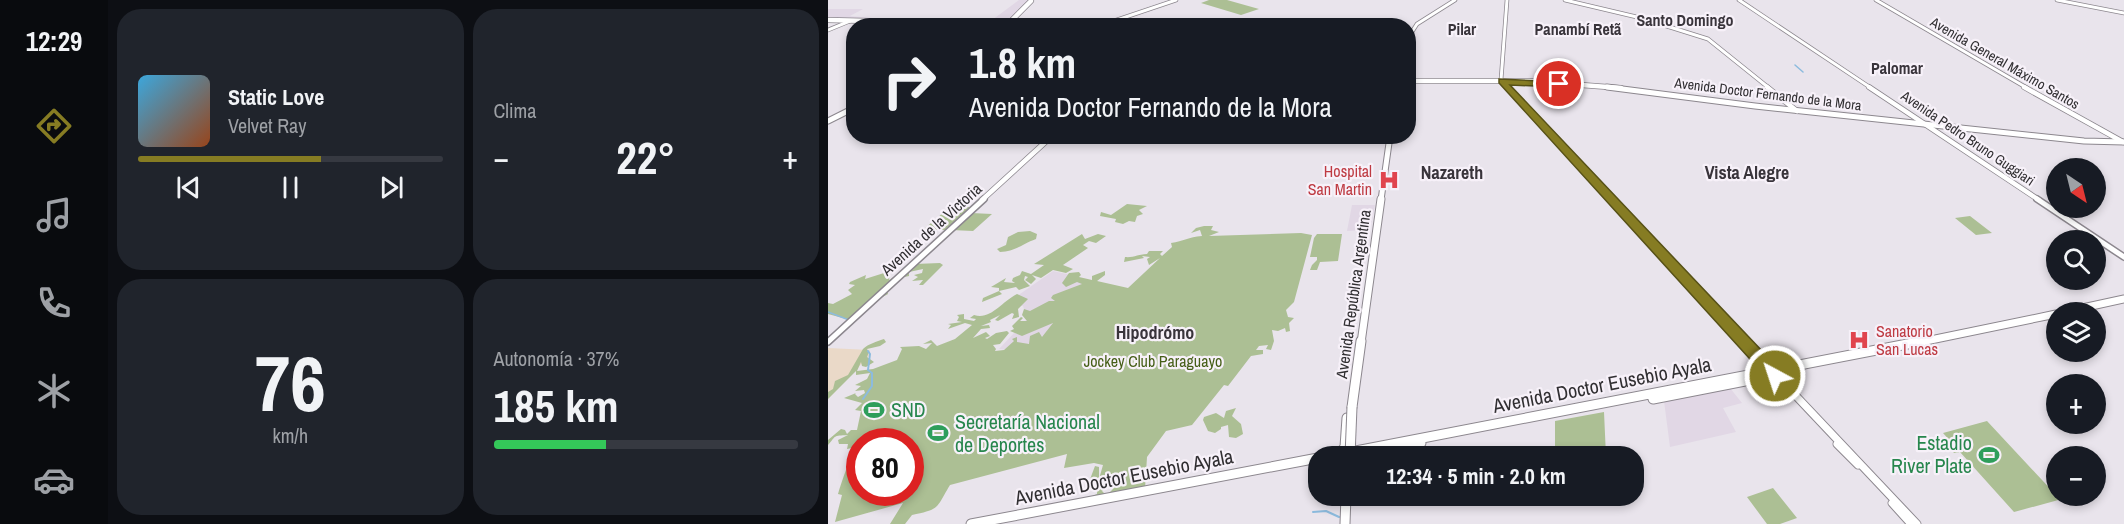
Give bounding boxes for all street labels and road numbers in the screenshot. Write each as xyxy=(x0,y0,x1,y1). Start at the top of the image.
street label: Avenida General Máximo Santos xyxy=(1926,12,2083,113)
street label: Avenida Doctor Fernando de la Mora xyxy=(1673,73,1863,114)
street label: Avenida Pedro Bruno Guggiari xyxy=(1897,86,2038,189)
street label: Avenida de la Victoria xyxy=(875,177,987,281)
street label: Avenida República Argentina xyxy=(1330,207,1376,381)
street label: Avenida Doctor Eusebio Ayala xyxy=(1489,350,1713,419)
street label: Avenida Doctor Eusebio Ayala xyxy=(1011,442,1235,511)

